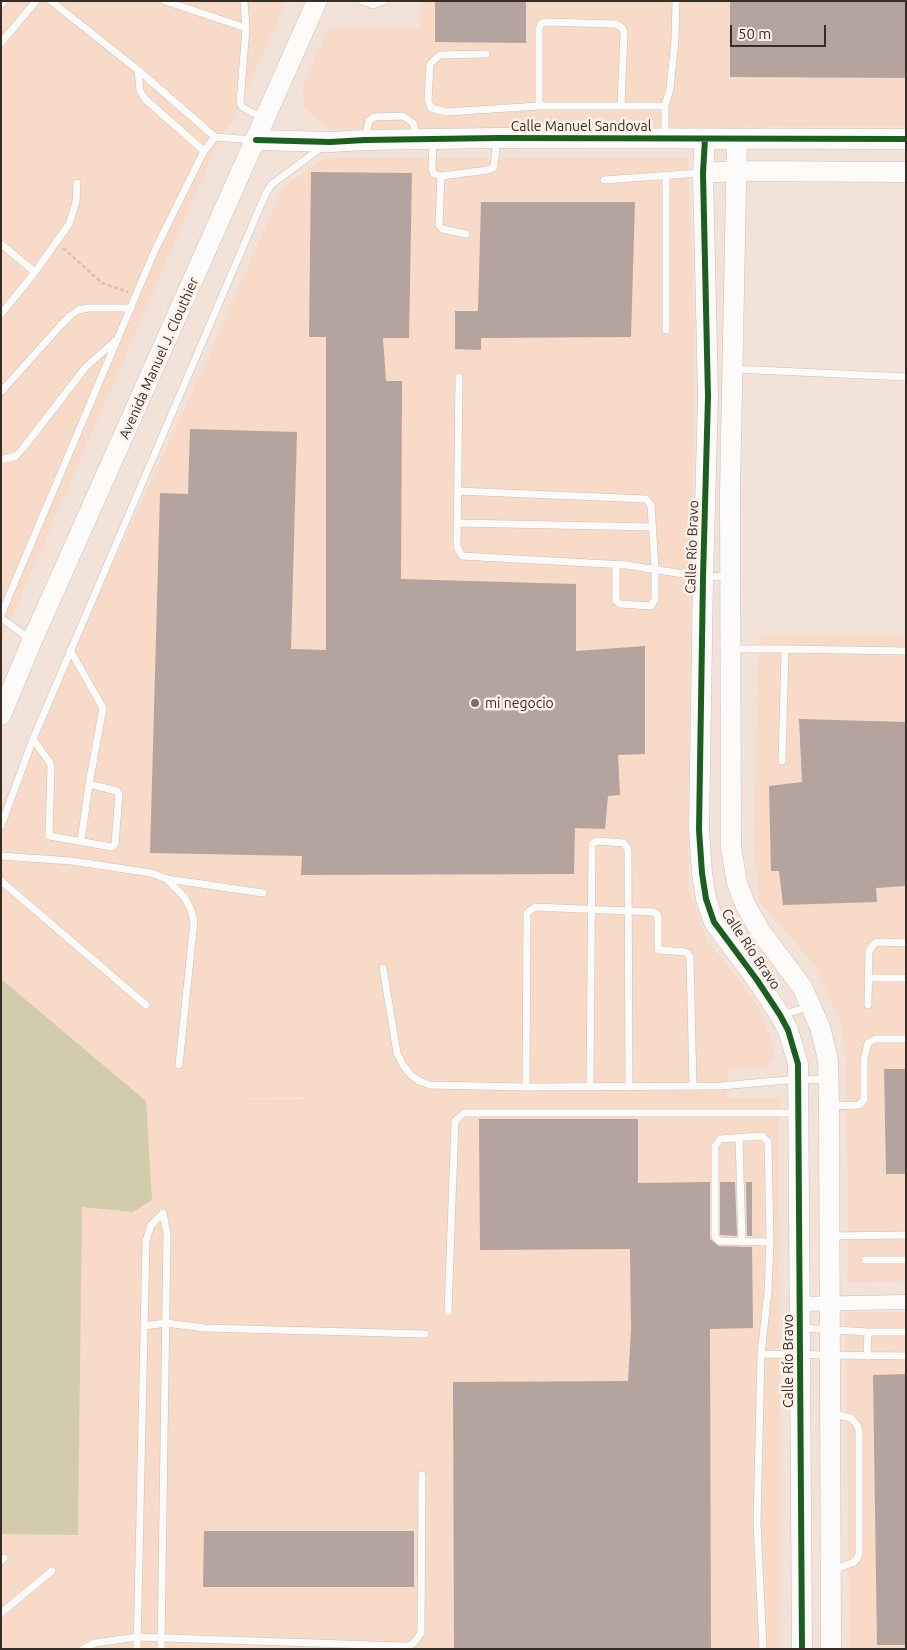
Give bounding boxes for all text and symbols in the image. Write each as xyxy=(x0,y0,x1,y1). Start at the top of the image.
scale bar xyxy=(732,15,828,47)
text: 50 m xyxy=(738,25,771,42)
street label: Calle Manuel Sandoval xyxy=(511,118,651,134)
street label: Avenida Manuel J. Clouthier xyxy=(116,275,202,441)
street label: Calle Río Bravo xyxy=(682,500,702,594)
place label: mi negocio xyxy=(485,695,554,711)
marker: mi negocio xyxy=(469,697,481,709)
street label: Calle Río Bravo xyxy=(718,905,784,993)
street label: Calle Río Bravo xyxy=(780,1314,796,1408)

